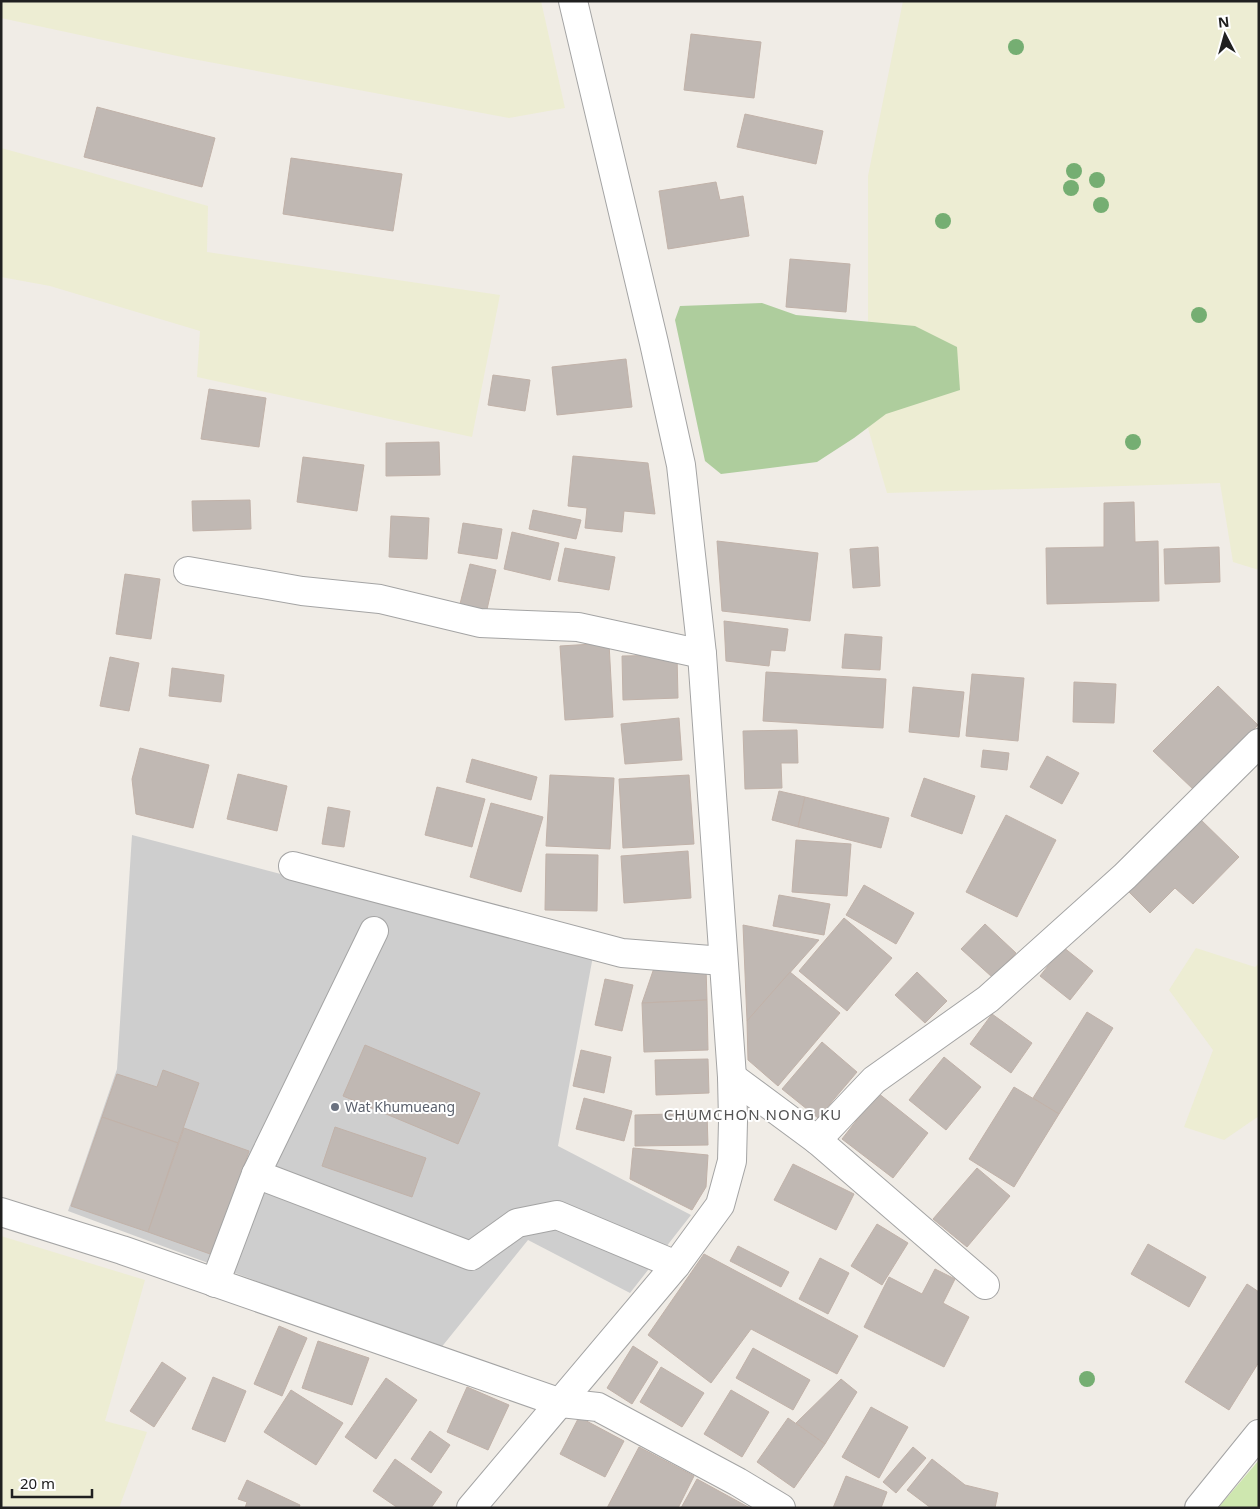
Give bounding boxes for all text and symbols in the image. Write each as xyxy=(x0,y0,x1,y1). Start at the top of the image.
north arrow xyxy=(1200,10,1250,60)
text: N xyxy=(1217,12,1230,32)
place label: Wat Khumueang xyxy=(345,1097,455,1116)
marker: Wat Khumueang xyxy=(329,1101,341,1113)
district label: CHUMCHON NONG KU xyxy=(664,1104,842,1124)
scale bar xyxy=(12,1466,92,1498)
text: 20 m xyxy=(20,1473,55,1493)

